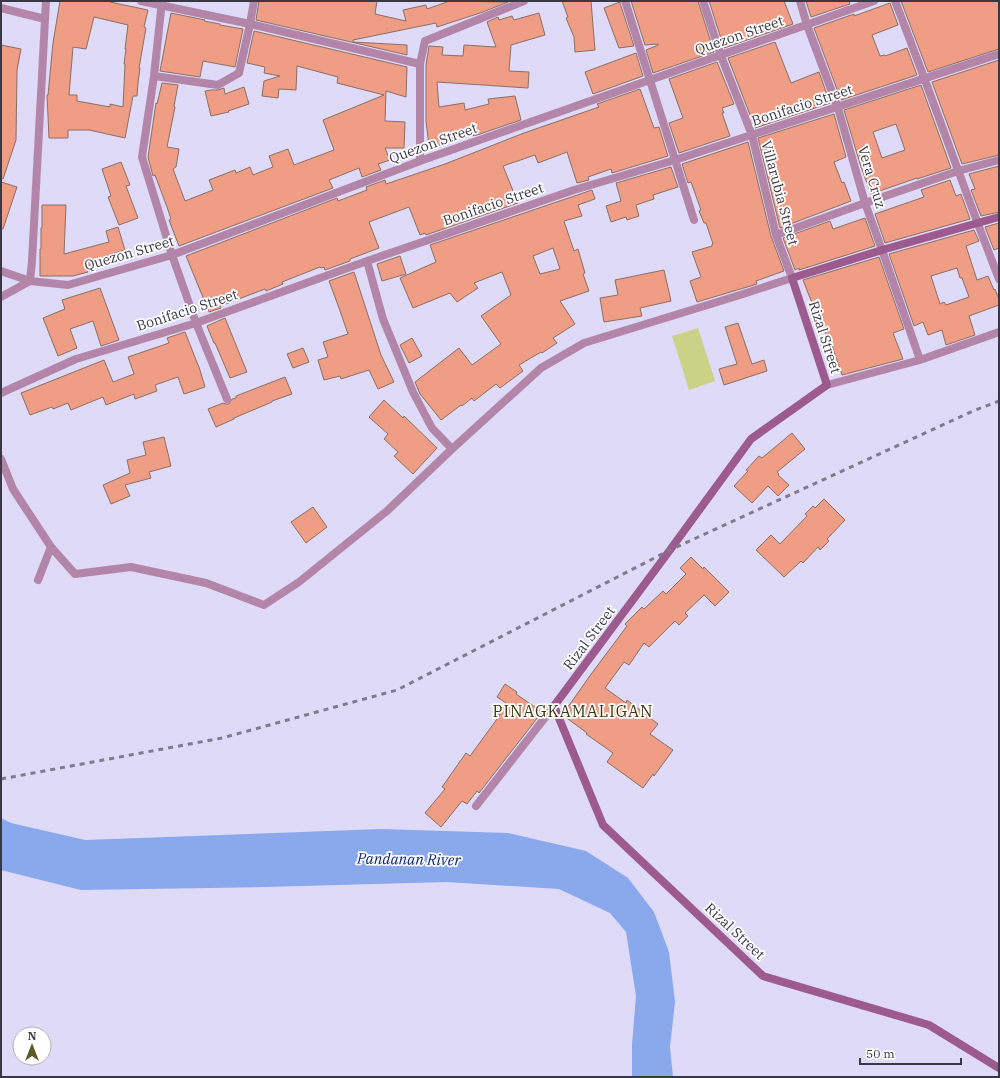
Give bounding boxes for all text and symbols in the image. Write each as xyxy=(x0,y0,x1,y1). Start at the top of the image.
street label: Quezon Street xyxy=(692,11,786,59)
street label: Bonifacio Street xyxy=(749,80,855,130)
street label: Quezon Street xyxy=(386,119,480,167)
street label: Villarubia Street xyxy=(757,139,803,247)
street label: Vera Cruz xyxy=(854,144,890,210)
street label: Bonifacio Street xyxy=(440,178,546,230)
street label: Quezon Street xyxy=(82,232,176,274)
street label: Bonifacio Street xyxy=(134,285,240,335)
street label: Rizal Street xyxy=(805,298,845,376)
street label: Rizal Street xyxy=(559,602,619,674)
district label: PINAGKAMALIGAN xyxy=(493,701,654,721)
water label: Pandanan River xyxy=(356,849,461,869)
street label: Rizal Street xyxy=(701,899,769,963)
north arrow xyxy=(12,1026,52,1066)
text: N xyxy=(28,1029,37,1043)
scale bar xyxy=(860,1040,961,1066)
text: 50 m xyxy=(866,1046,895,1061)

